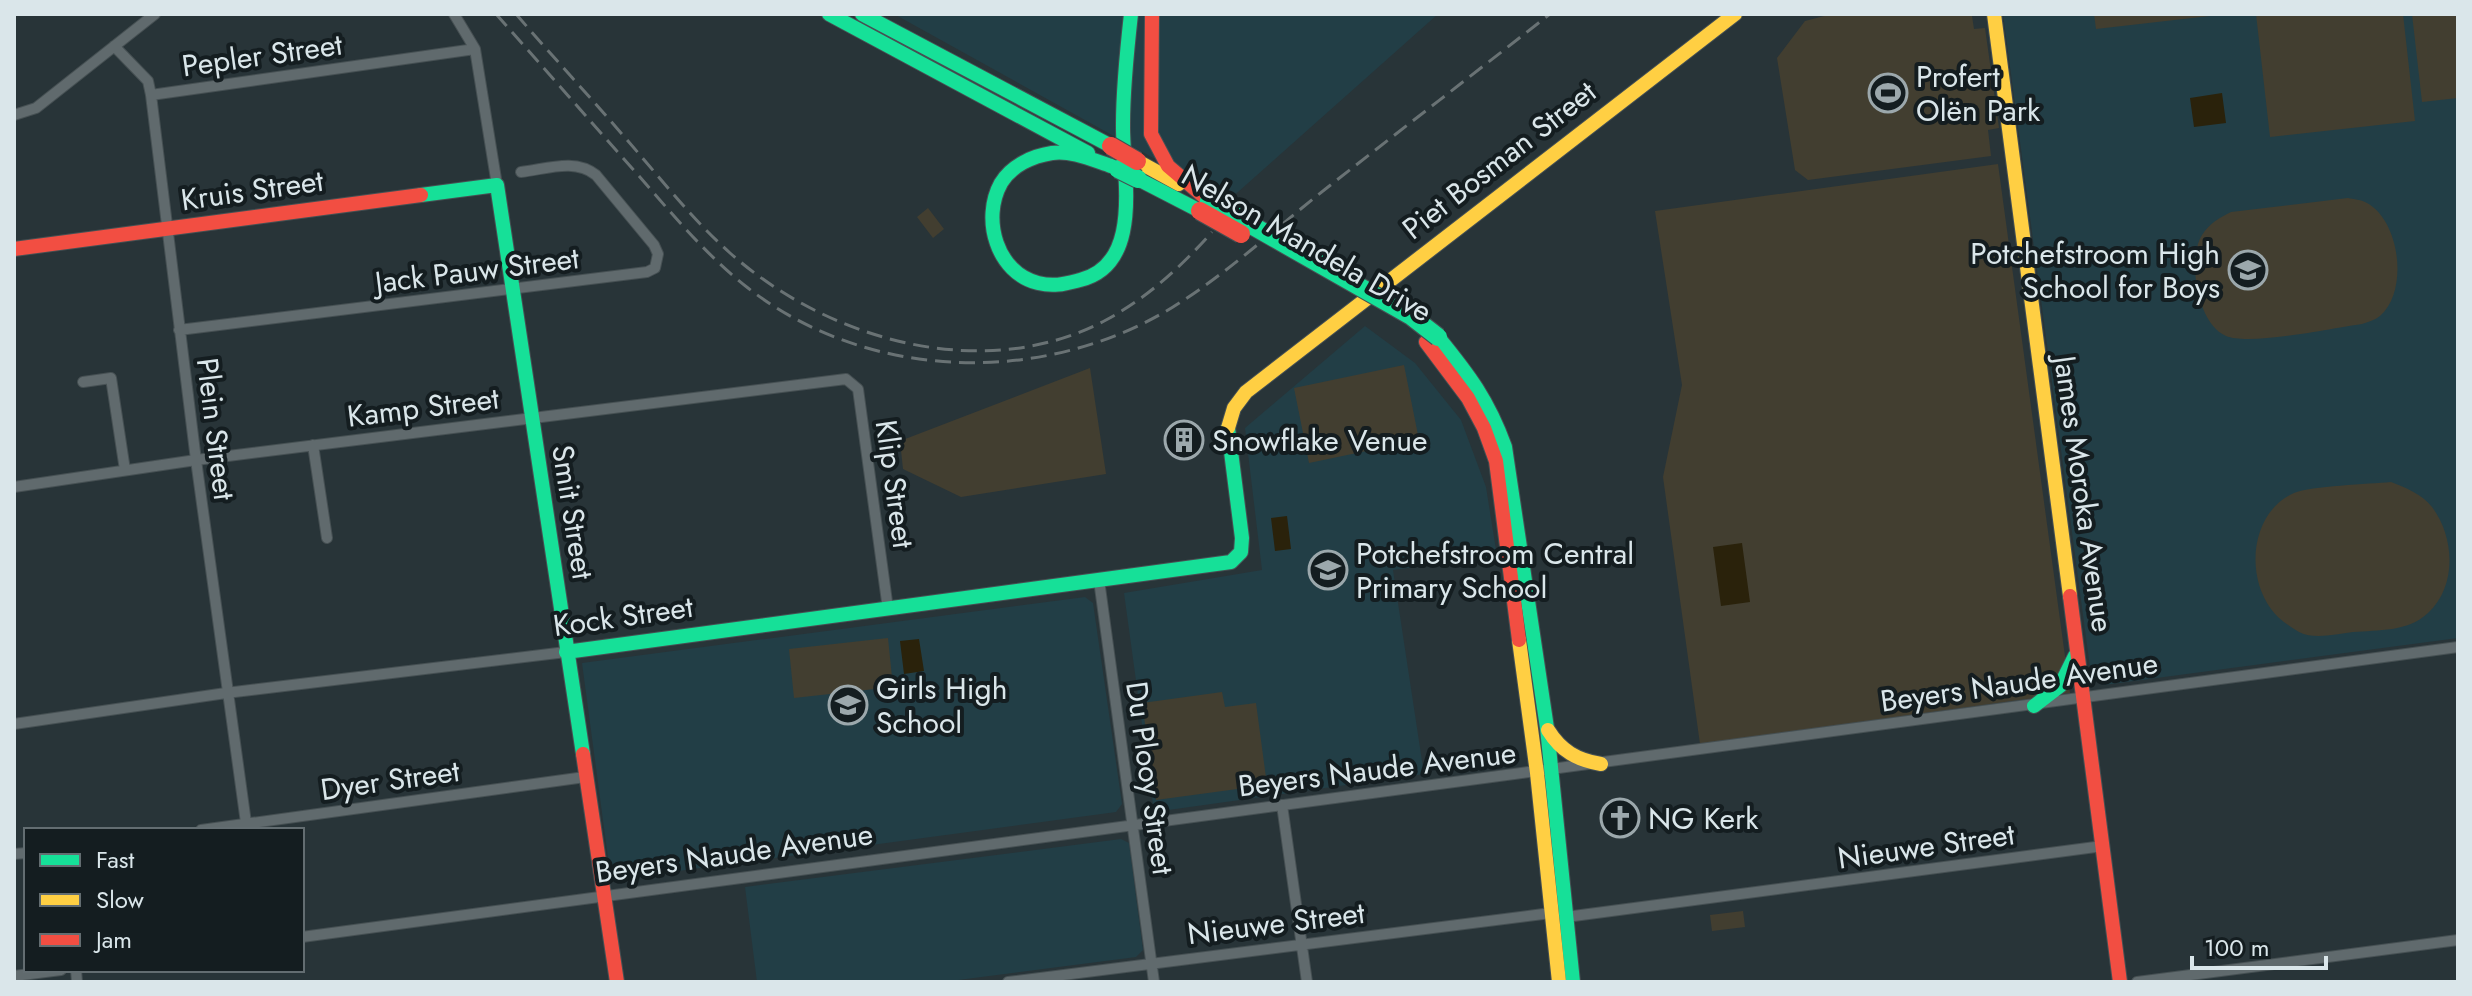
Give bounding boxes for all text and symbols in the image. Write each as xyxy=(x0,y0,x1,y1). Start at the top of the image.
street label: Pepler Street xyxy=(179,22,346,88)
place label: Profert Olën Park xyxy=(1916,55,2041,132)
street label: Piet Bosman Street xyxy=(1393,70,1606,249)
sports icon: Profert Olën Park xyxy=(1867,72,1909,114)
street label: Nelson Mandela Drive xyxy=(1174,154,1440,332)
street label: Kruis Street xyxy=(178,159,327,221)
place label: Potchefstroom High School for Boys xyxy=(1970,232,2220,309)
street label: Jack Pauw Street xyxy=(369,236,582,304)
school or university icon: Potchefstroom High School for Boys xyxy=(2227,249,2269,291)
street label: James Moroka Avenue xyxy=(2043,349,2125,635)
street label: Plein Street xyxy=(186,355,246,503)
street label: Kamp Street xyxy=(345,376,502,438)
street label: Klip Street xyxy=(865,417,925,552)
building icon: Snowflake Venue xyxy=(1163,419,1205,461)
place label: Snowflake Venue xyxy=(1212,419,1427,462)
street label: Smit Street xyxy=(541,442,605,583)
place label: Potchefstroom Central Primary School xyxy=(1356,532,1634,609)
school or university icon: Potchefstroom Central Primary School xyxy=(1307,549,1349,591)
street label: Kock Street xyxy=(550,585,696,647)
street label: Beyers Naude Avenue xyxy=(1877,641,2161,723)
place label: Girls High School xyxy=(876,667,1007,744)
street label: Du Plooy Street xyxy=(1115,679,1185,878)
school or university icon: Girls High School xyxy=(827,684,869,726)
street label: Beyers Naude Avenue xyxy=(1236,731,1518,807)
street label: Dyer Street xyxy=(318,749,463,811)
church icon: NG Kerk xyxy=(1599,797,1641,839)
place label: NG Kerk xyxy=(1648,797,1759,840)
street label: Beyers Naude Avenue xyxy=(592,812,876,894)
street label: Nieuwe Street xyxy=(1835,812,2018,880)
legend xyxy=(24,828,304,972)
text: Fast xyxy=(96,842,134,877)
text: Slow xyxy=(96,882,144,917)
street label: Nieuwe Street xyxy=(1185,891,1368,955)
scale bar xyxy=(2192,920,2326,970)
text: Jam xyxy=(93,922,132,957)
text: 100 m xyxy=(2204,930,2270,965)

